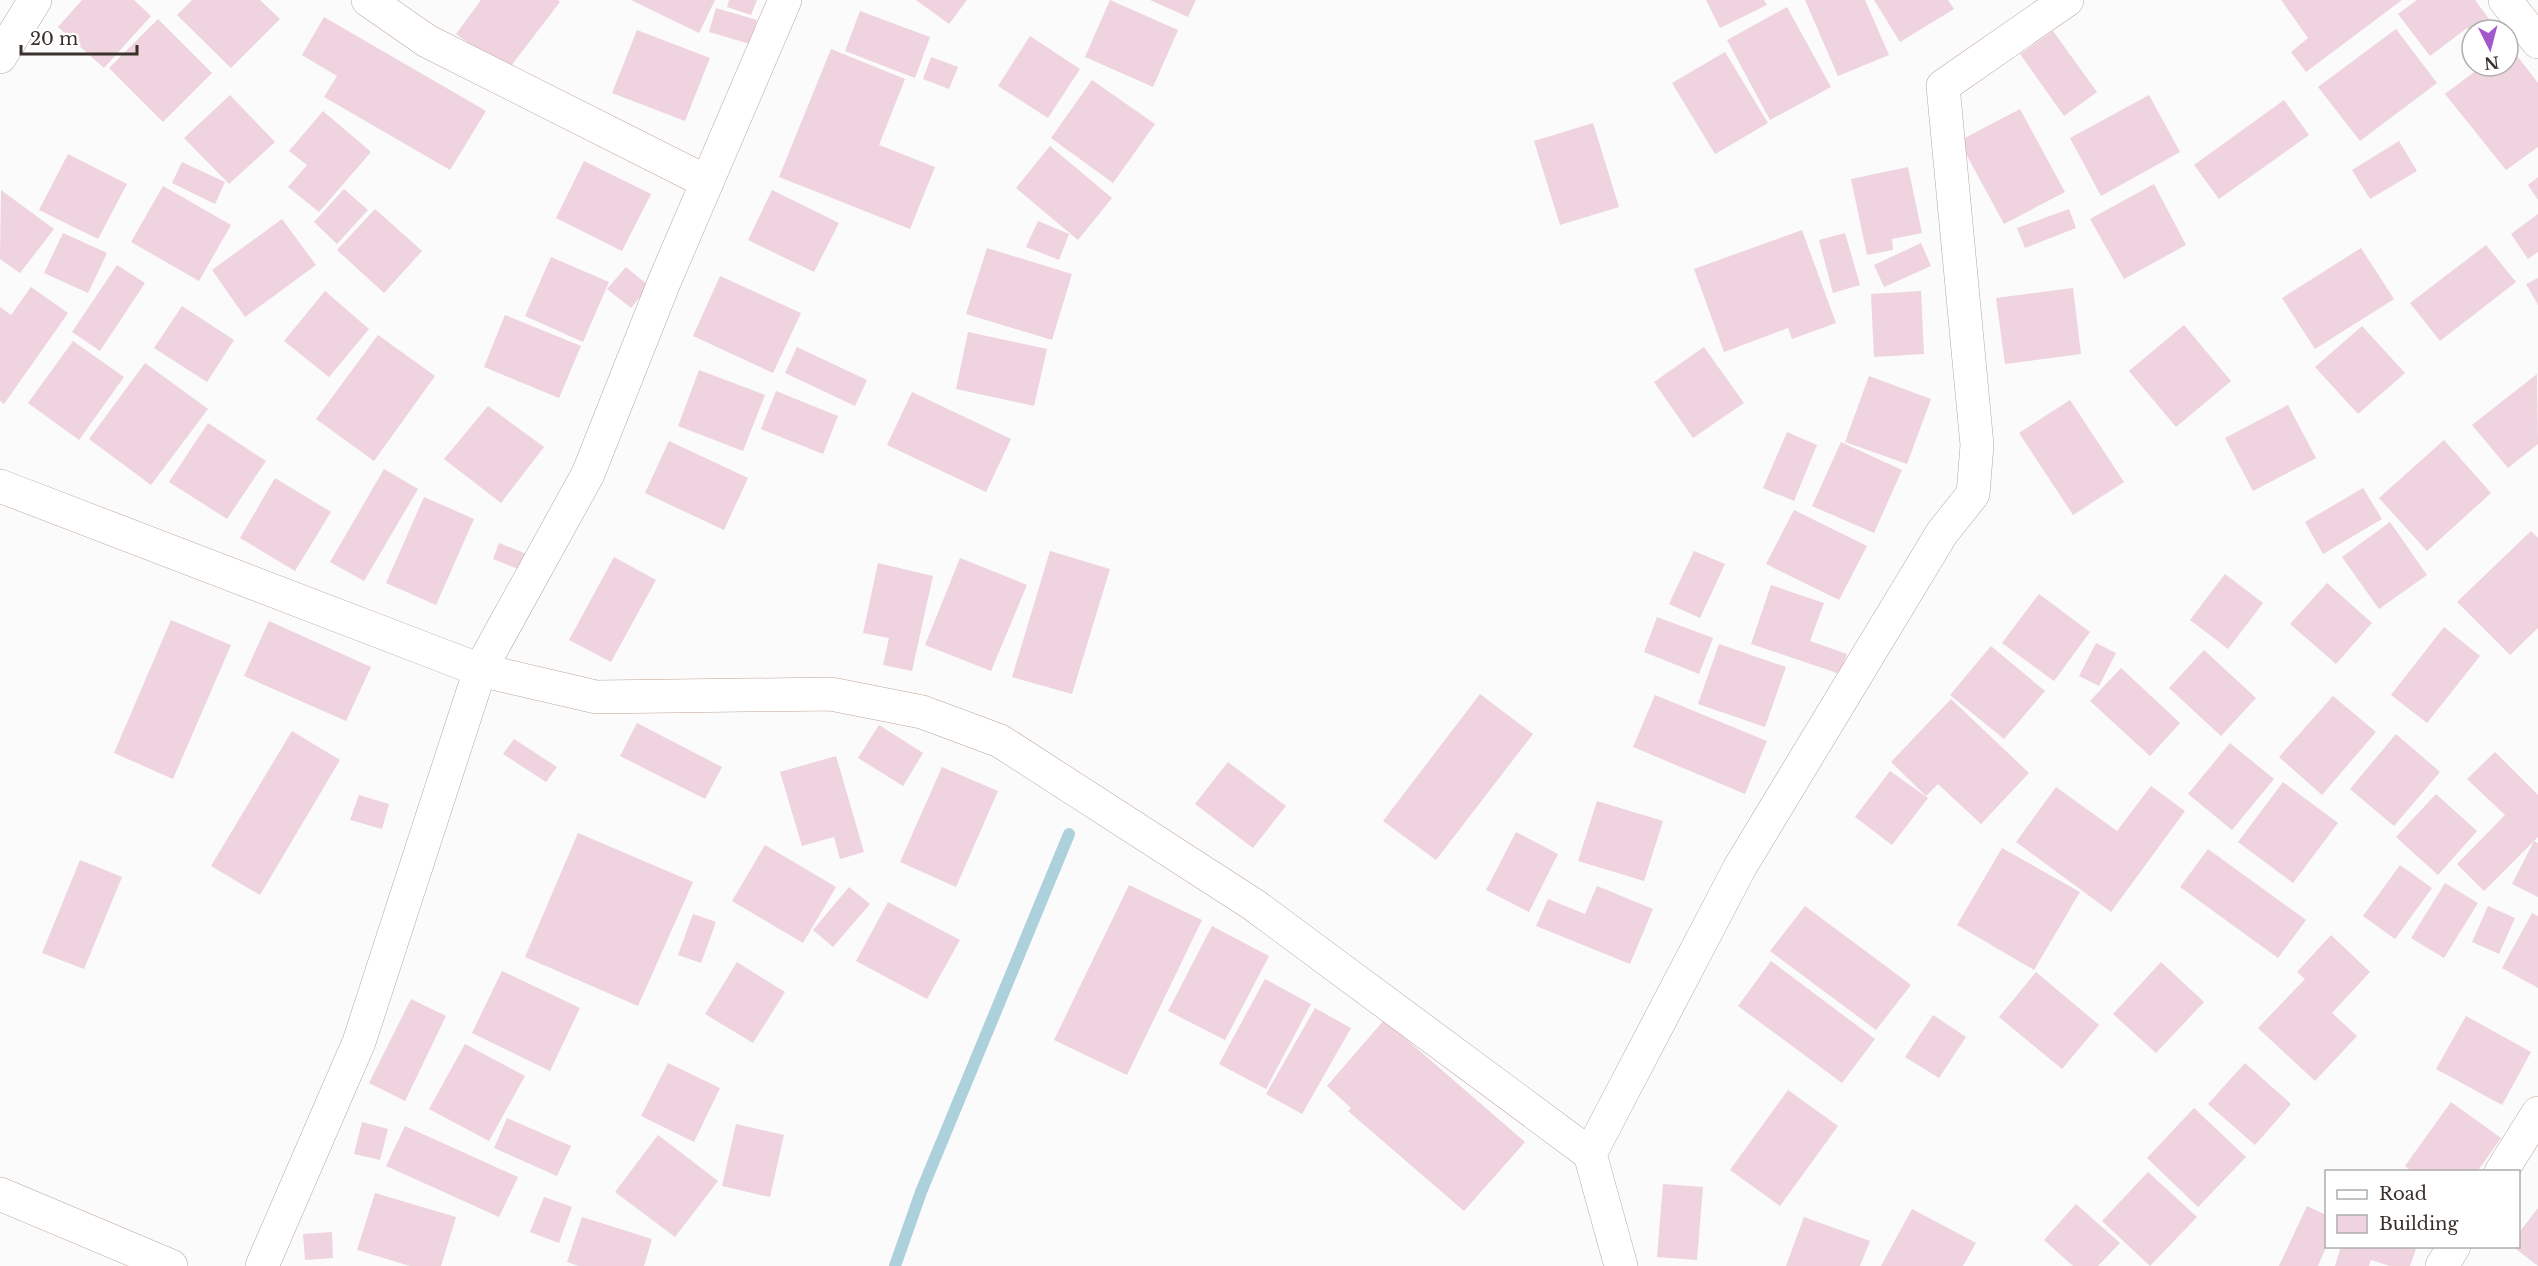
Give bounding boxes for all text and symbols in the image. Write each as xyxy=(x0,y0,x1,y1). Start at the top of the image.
scale bar xyxy=(21,18,136,56)
north arrow xyxy=(2460,18,2520,78)
text: 20 m xyxy=(30,28,78,50)
text: N xyxy=(2483,52,2500,74)
legend xyxy=(2325,1170,2520,1248)
text: Road xyxy=(2379,1183,2427,1205)
text: Building xyxy=(2379,1213,2458,1235)

